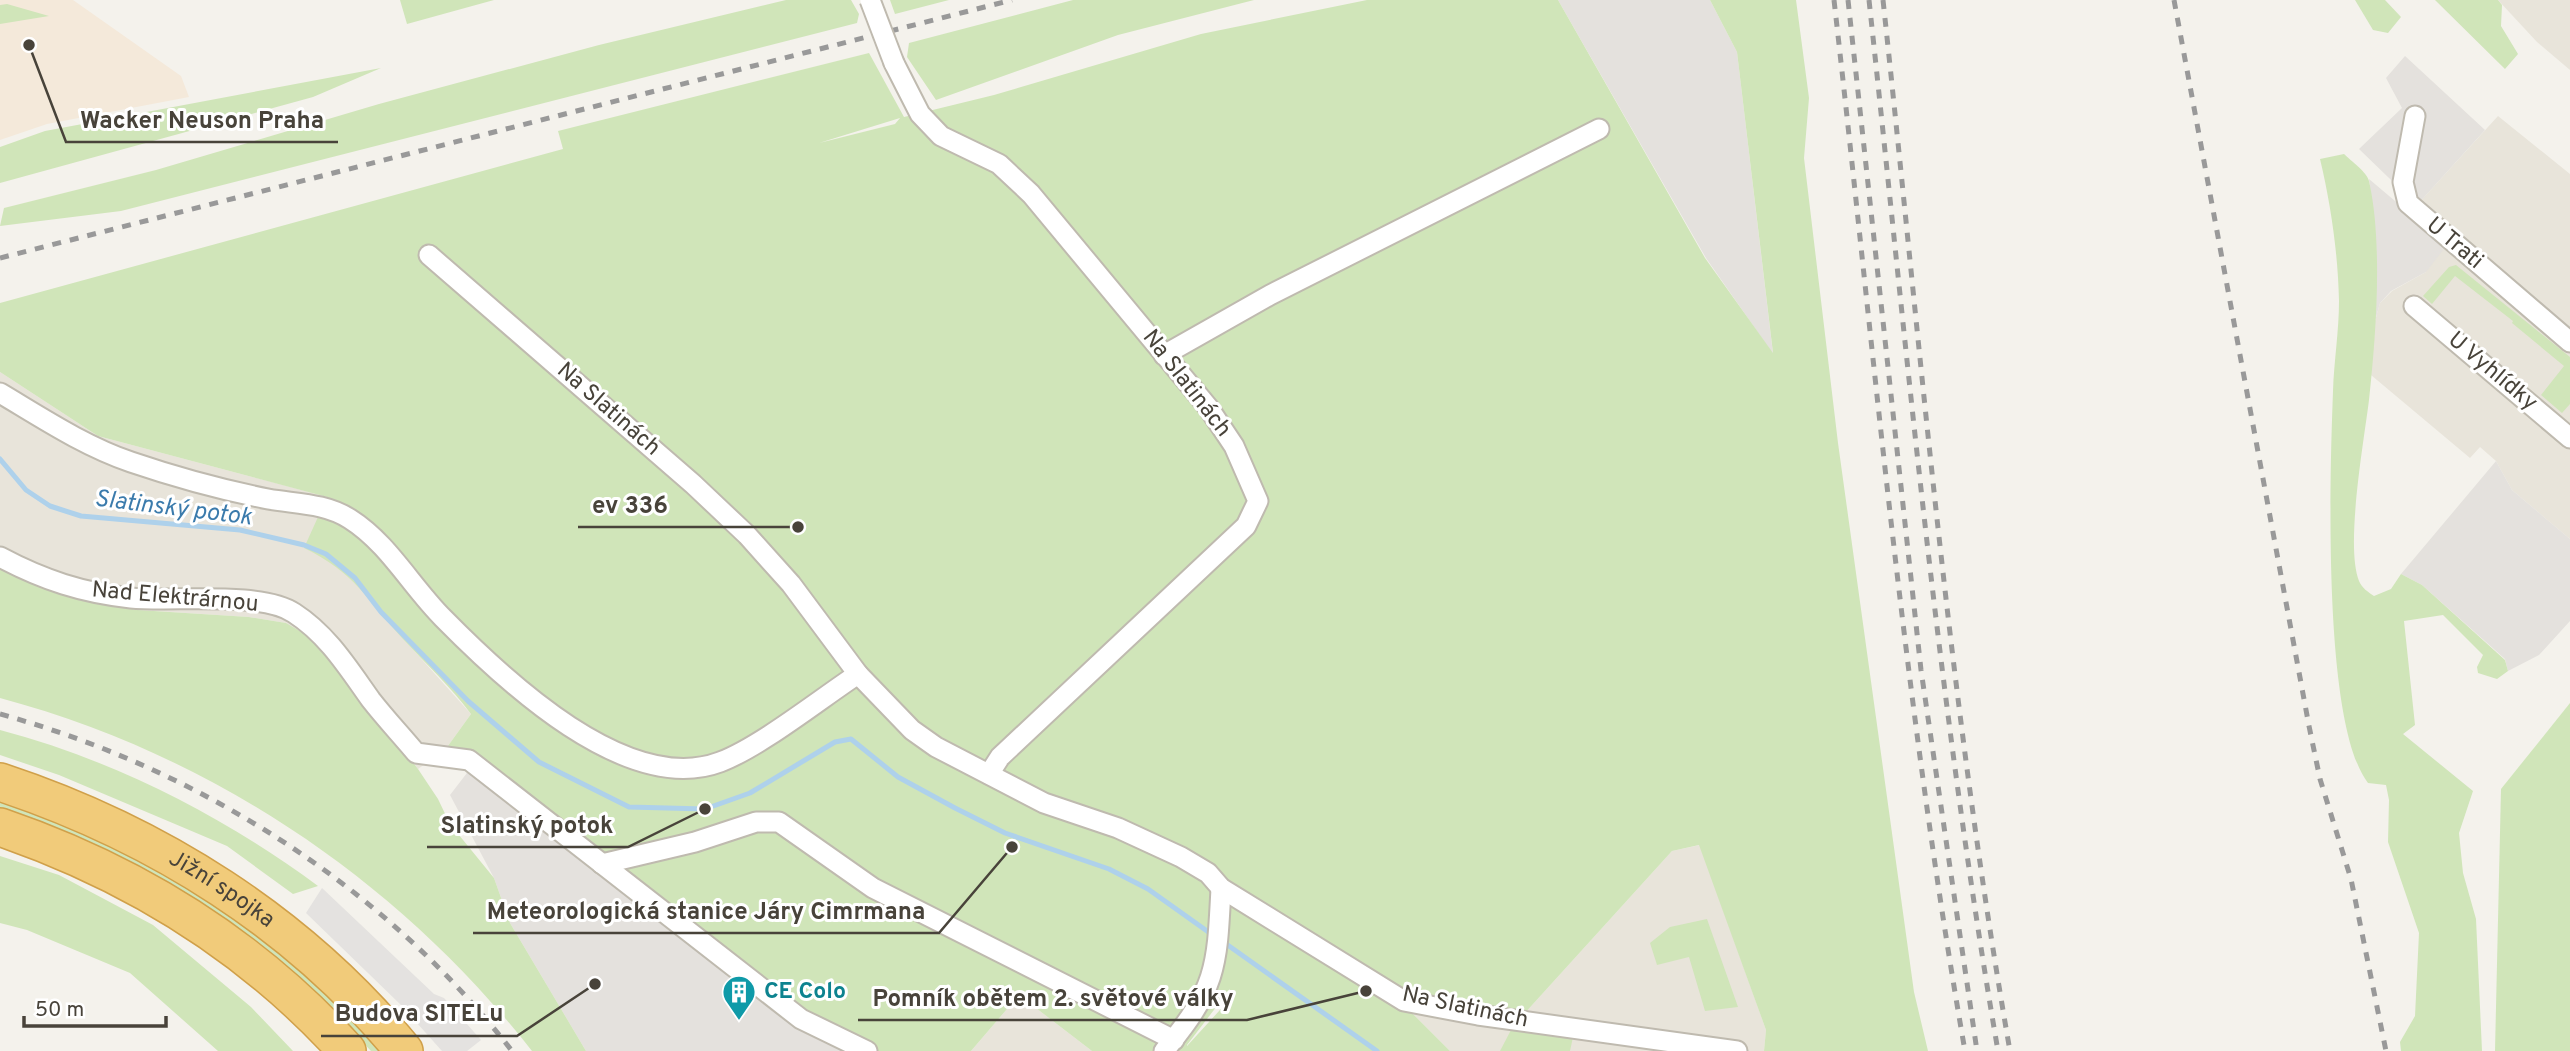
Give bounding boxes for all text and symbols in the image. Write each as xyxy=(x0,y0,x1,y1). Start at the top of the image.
callout: Wacker Neuson Praha xyxy=(66,97,338,142)
text: Wacker Neuson Praha xyxy=(80,107,324,137)
street label: U Trati xyxy=(2419,212,2489,276)
street label: Na Slatinách xyxy=(1135,325,1237,443)
street label: U Vyhlídky xyxy=(2441,326,2543,418)
street label: Na Slatinách xyxy=(550,357,666,463)
callout: ev 336 xyxy=(578,482,682,527)
water label: Slatinský potok xyxy=(93,484,254,534)
text: ev 336 xyxy=(592,492,668,522)
street label: Nad Elektrárnou xyxy=(90,576,260,620)
callout: Slatinský potok xyxy=(427,802,628,847)
text: Slatinský potok xyxy=(441,812,613,842)
street label: Jižní spojka xyxy=(163,844,280,935)
callout: Meteorologická stanice Járy Cimrmana xyxy=(473,888,939,933)
text: Meteorologická stanice Járy Cimrmana xyxy=(487,898,925,928)
building icon: CE Colo xyxy=(720,973,758,1022)
callout: Pomník obětem 2. světové války xyxy=(858,975,1247,1020)
place label: CE Colo xyxy=(764,978,846,1007)
street label: Na Slatinách xyxy=(1399,980,1531,1036)
scale bar xyxy=(24,984,166,1028)
text: Pomník obětem 2. světové války xyxy=(872,985,1234,1015)
callout: Budova SITELu xyxy=(321,991,517,1036)
text: 50 m xyxy=(35,997,84,1024)
text: Budova SITELu xyxy=(335,1000,503,1030)

